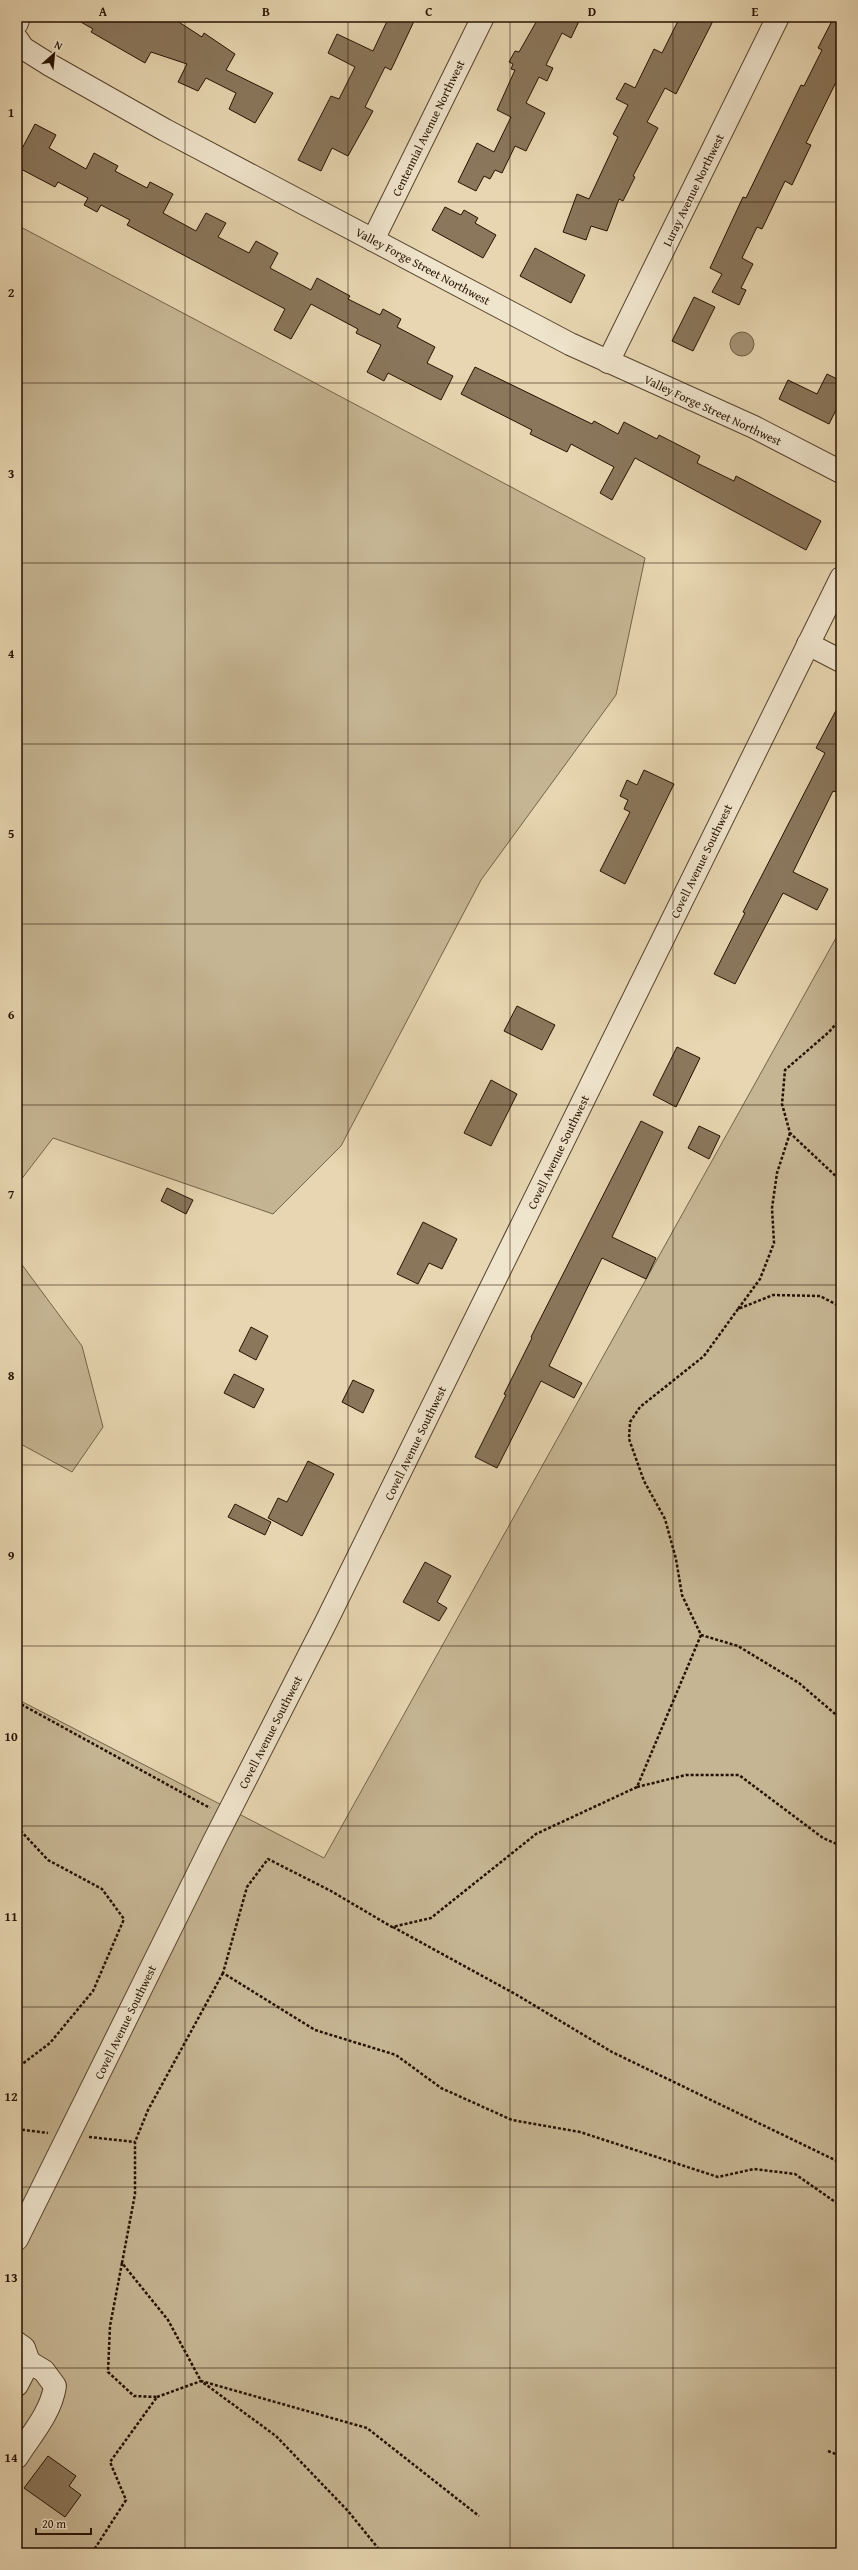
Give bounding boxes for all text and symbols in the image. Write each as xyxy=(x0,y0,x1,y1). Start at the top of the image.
text: A xyxy=(99,2,108,21)
text: B xyxy=(262,2,270,21)
text: C xyxy=(425,2,433,21)
text: D xyxy=(588,2,596,21)
text: E xyxy=(752,2,759,21)
north arrow xyxy=(34,34,74,74)
text: N xyxy=(52,36,66,54)
street label: Centennial Avenue Northwest xyxy=(388,56,469,199)
text: 1 xyxy=(8,103,14,122)
street label: Luray Avenue Northwest xyxy=(658,130,728,249)
street label: Valley Forge Street Northwest xyxy=(353,223,494,309)
text: 2 xyxy=(8,283,15,302)
street label: Valley Forge Street Northwest xyxy=(641,371,785,450)
text: 3 xyxy=(8,464,14,483)
text: 4 xyxy=(8,644,15,663)
street label: Covell Avenue Southwest xyxy=(666,800,736,921)
text: 5 xyxy=(8,824,15,843)
text: 6 xyxy=(8,1005,15,1024)
street label: Covell Avenue Southwest xyxy=(523,1091,593,1212)
text: 7 xyxy=(8,1185,15,1204)
text: 8 xyxy=(8,1366,15,1385)
street label: Covell Avenue Southwest xyxy=(380,1382,450,1503)
text: 9 xyxy=(8,1546,15,1565)
street label: Covell Avenue Southwest xyxy=(234,1672,306,1792)
text: 10 xyxy=(4,1727,18,1746)
text: 11 xyxy=(4,1907,18,1926)
street label: Covell Avenue Southwest xyxy=(90,1961,160,2082)
text: 12 xyxy=(4,2087,18,2106)
text: 13 xyxy=(4,2268,18,2287)
text: 14 xyxy=(4,2448,18,2467)
scale bar xyxy=(36,2510,91,2536)
text: 20 m xyxy=(42,2515,66,2532)

